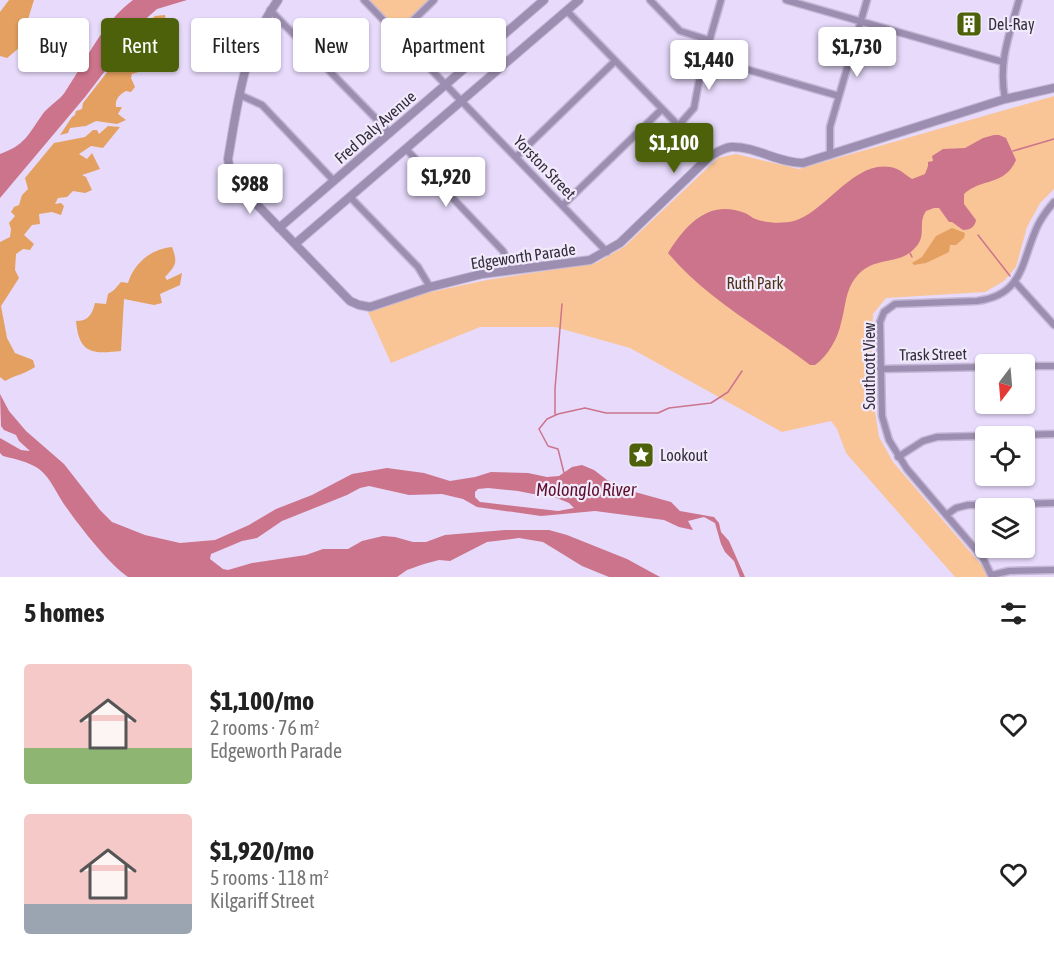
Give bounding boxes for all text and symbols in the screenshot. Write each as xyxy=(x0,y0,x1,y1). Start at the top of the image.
building icon: Del-Ray xyxy=(954,9,984,39)
place label: Del-Ray xyxy=(988,15,1035,34)
chip: Buy xyxy=(18,18,89,72)
chip: Rent xyxy=(101,18,179,72)
chip: Filters xyxy=(191,18,281,72)
chip: New xyxy=(293,18,369,72)
chip: Apartment xyxy=(381,18,506,72)
pin: $1,730 xyxy=(808,27,906,78)
text: $1,730 xyxy=(832,35,882,58)
pin: $1,440 xyxy=(660,40,758,91)
text: $1,440 xyxy=(684,48,734,71)
street label: Fred Daly Avenue xyxy=(331,87,420,168)
pin: $1,100 xyxy=(625,123,723,174)
text: $1,100 xyxy=(649,131,699,154)
street label: Yorston Street xyxy=(510,132,580,203)
pin: $1,920 xyxy=(397,157,495,208)
pin: $988 xyxy=(214,164,286,215)
text: $1,920 xyxy=(421,165,471,188)
text: $988 xyxy=(232,172,268,195)
street label: Edgeworth Parade xyxy=(469,240,577,273)
park label: Ruth Park xyxy=(726,274,784,292)
street label: Southcott View xyxy=(860,322,878,410)
street label: Trask Street xyxy=(899,344,967,364)
north arrow xyxy=(975,354,1035,414)
map controls xyxy=(975,354,1035,558)
button: locate xyxy=(975,426,1035,486)
place icon: Lookout xyxy=(626,440,656,470)
place label: Lookout xyxy=(660,446,708,464)
water label: Molonglo River xyxy=(536,479,637,500)
button: layers xyxy=(975,498,1035,558)
icon: filters xyxy=(997,597,1030,630)
text: 5 homes xyxy=(24,598,104,628)
text: $1,100/mo xyxy=(210,686,314,716)
icon: home xyxy=(72,688,144,760)
icon: heart xyxy=(997,708,1030,741)
text: 2 rooms · 76 m² xyxy=(210,716,320,739)
text: Edgeworth Parade xyxy=(210,739,342,762)
text: $1,920/mo xyxy=(210,836,314,866)
icon: home xyxy=(72,838,144,910)
icon: heart xyxy=(997,858,1030,891)
text: 5 rooms · 118 m² xyxy=(210,866,329,889)
text: Kilgariff Street xyxy=(210,889,315,912)

